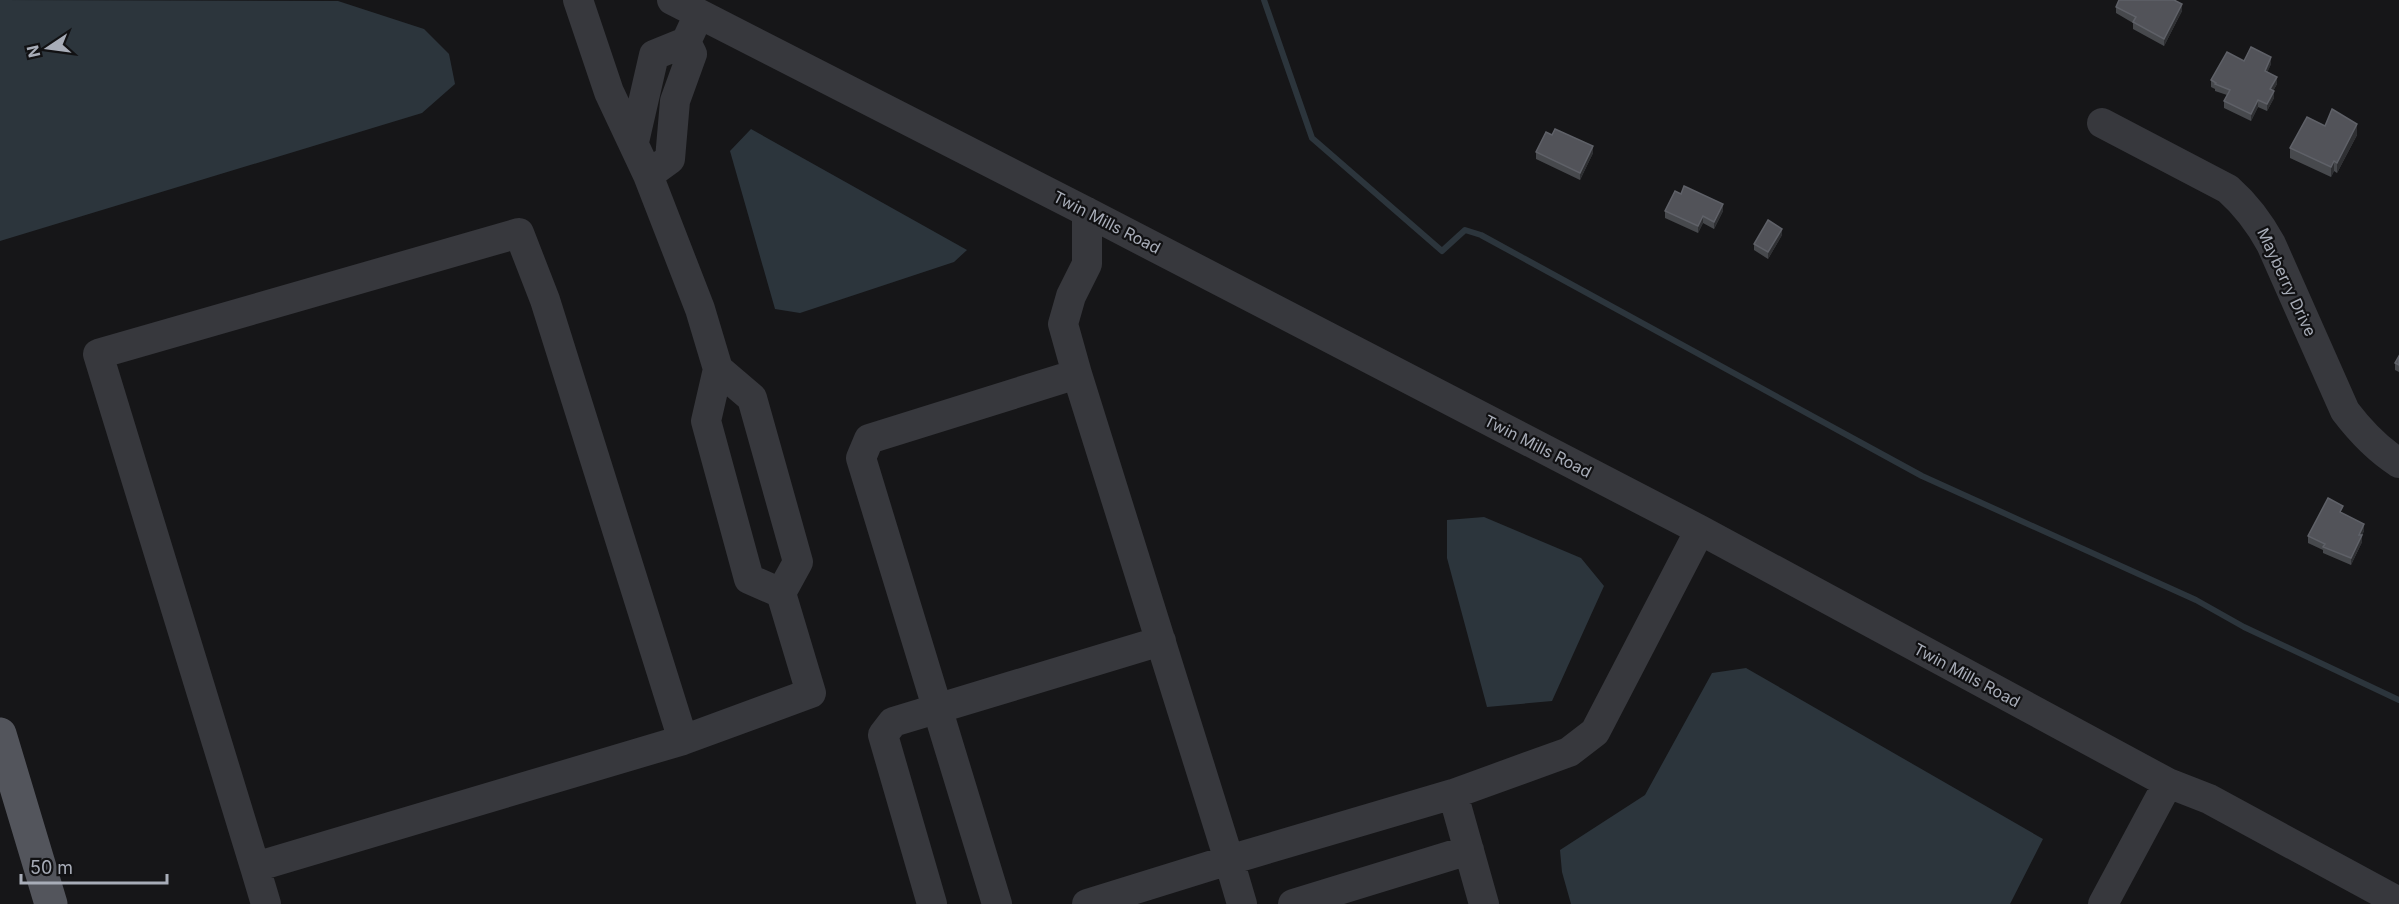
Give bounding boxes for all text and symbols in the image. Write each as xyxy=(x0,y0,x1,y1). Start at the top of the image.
north arrow xyxy=(18,18,78,78)
text: N xyxy=(22,43,45,60)
street label: Twin Mills Road xyxy=(1050,186,1164,258)
street label: Mayberry Drive xyxy=(2253,225,2321,339)
street label: Twin Mills Road xyxy=(1481,410,1595,482)
street label: Twin Mills Road xyxy=(1910,639,2024,711)
scale bar xyxy=(21,847,166,885)
text: 50 m xyxy=(30,857,73,878)

